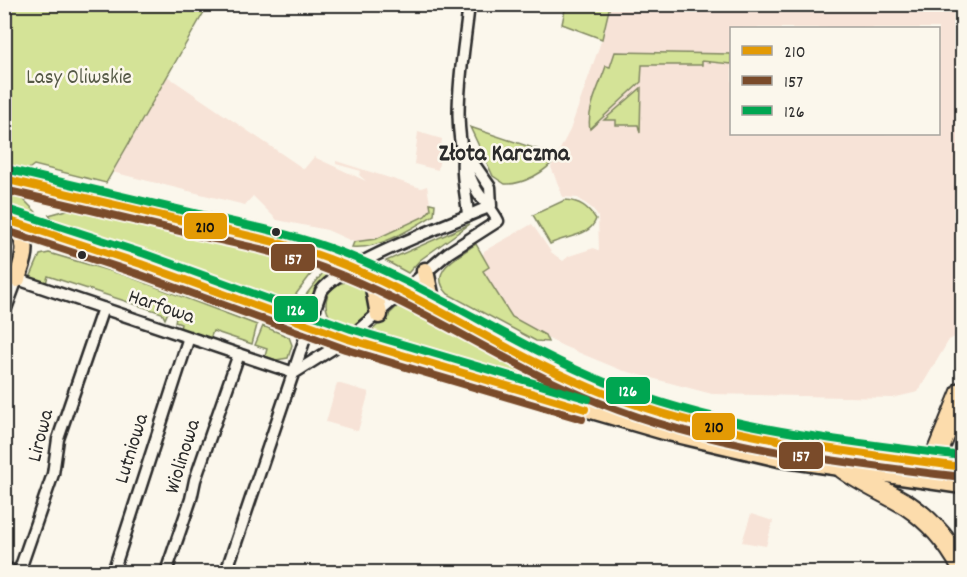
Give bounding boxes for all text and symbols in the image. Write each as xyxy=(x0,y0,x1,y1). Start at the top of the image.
legend xyxy=(730,27,940,135)
text: 210 xyxy=(784,41,806,66)
park label: Lasy Oliwskie xyxy=(26,64,132,94)
text: 157 xyxy=(784,71,803,96)
text: 126 xyxy=(784,101,805,126)
district label: Złota Karczma xyxy=(439,138,570,172)
line badge: 210 xyxy=(183,212,228,240)
text: 210 xyxy=(195,217,215,240)
unlabelled marker xyxy=(270,226,282,238)
line badge: 157 xyxy=(270,243,316,272)
unlabelled marker xyxy=(76,249,88,261)
text: 157 xyxy=(284,249,302,272)
street label: Harfowa xyxy=(124,283,199,334)
line badge: 126 xyxy=(273,295,319,323)
text: 126 xyxy=(287,300,305,323)
line badge: 126 xyxy=(605,376,651,405)
text: 126 xyxy=(619,381,637,404)
street label: Lirowa xyxy=(21,406,63,465)
street label: Lutniowa xyxy=(108,409,158,488)
line badge: 210 xyxy=(691,412,736,441)
street label: Wiolinowa xyxy=(158,415,210,498)
text: 210 xyxy=(704,417,724,440)
line badge: 157 xyxy=(778,441,824,470)
text: 157 xyxy=(792,446,810,469)

